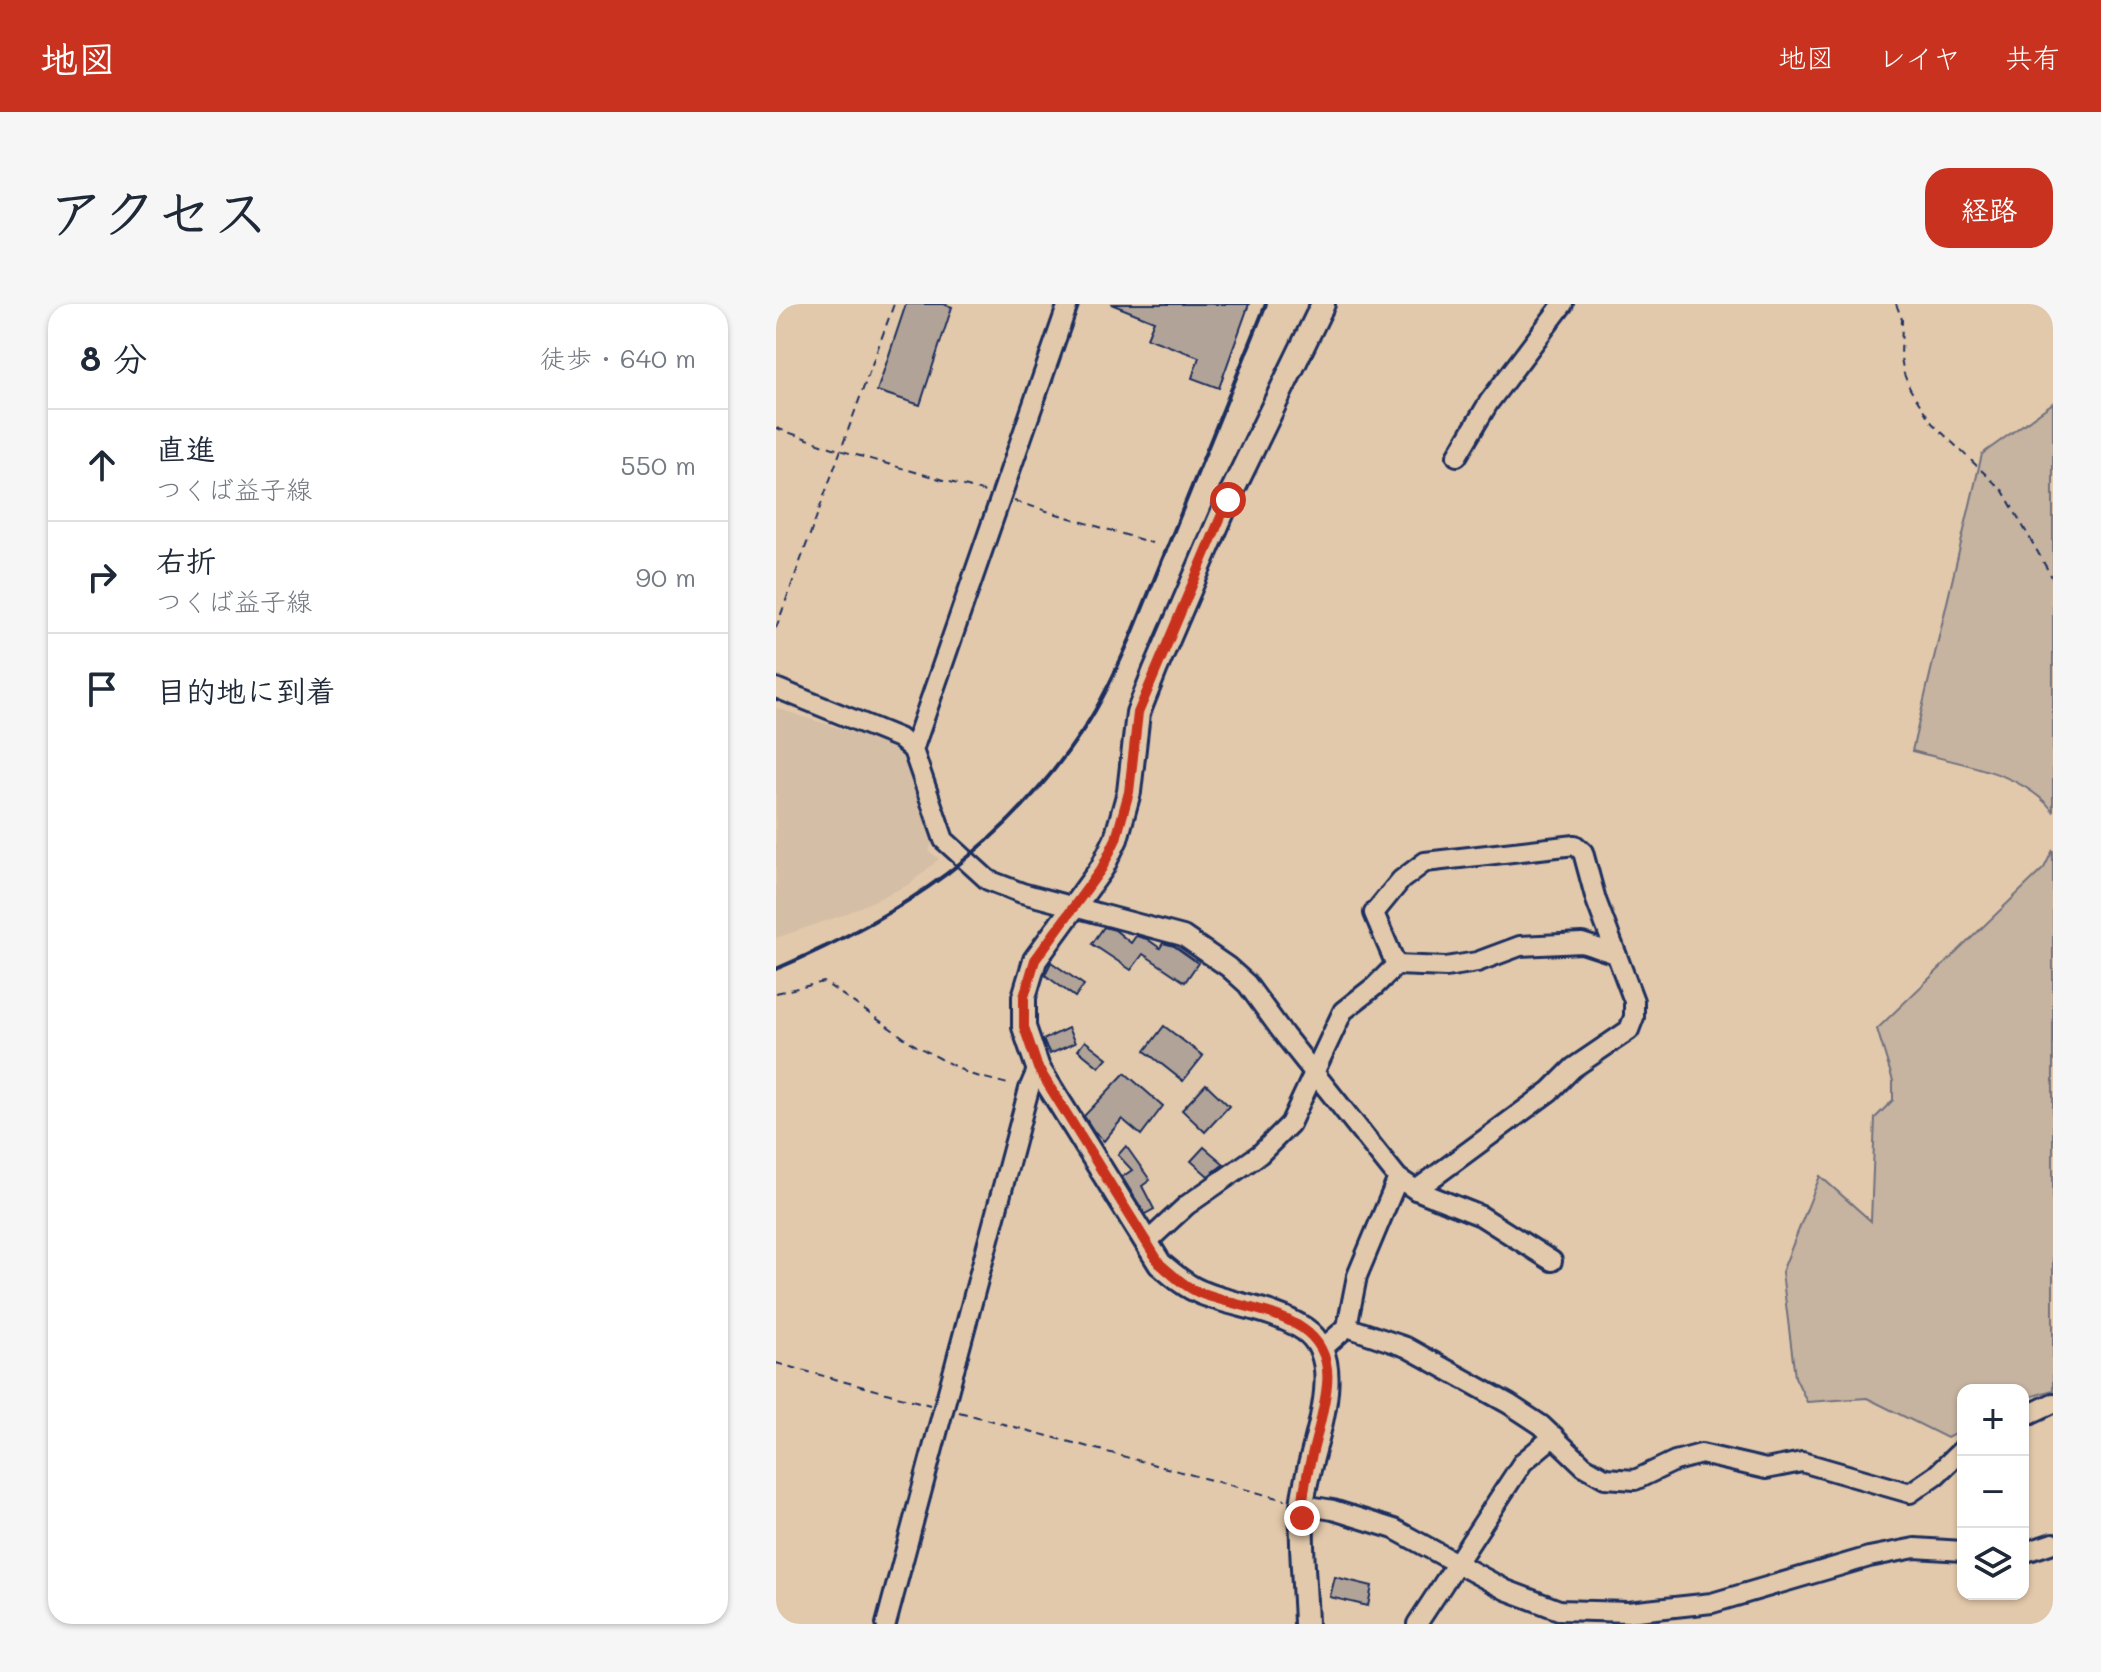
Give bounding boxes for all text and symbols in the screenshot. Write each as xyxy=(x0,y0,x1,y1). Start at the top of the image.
text: 地図 xyxy=(40,33,116,83)
text: 地図 xyxy=(1778,39,1834,75)
text: レイヤ xyxy=(1878,39,1961,75)
text: 共有 xyxy=(2005,39,2061,75)
button: 経路 xyxy=(1925,168,2053,248)
text: アクセス xyxy=(48,174,269,247)
text: 8 分 xyxy=(80,335,147,380)
text: 徒歩 · 640 m xyxy=(540,341,696,375)
text: 直進 xyxy=(156,428,216,468)
icon: ahead xyxy=(80,443,124,487)
text: 550 m xyxy=(621,448,696,482)
text: つくば益子線 xyxy=(156,472,312,506)
route start xyxy=(1210,482,1246,518)
text: 右折 xyxy=(156,540,216,580)
icon: right xyxy=(80,555,124,599)
text: 90 m xyxy=(636,560,696,594)
text: つくば益子線 xyxy=(156,584,312,618)
icon: arrive xyxy=(80,667,124,711)
text: 目的地に到着 xyxy=(156,670,336,710)
map controls xyxy=(1957,1384,2029,1600)
button: + xyxy=(1957,1384,2029,1456)
button: − xyxy=(1957,1456,2029,1528)
route end xyxy=(1284,1500,1320,1536)
button: layers xyxy=(1957,1528,2029,1600)

